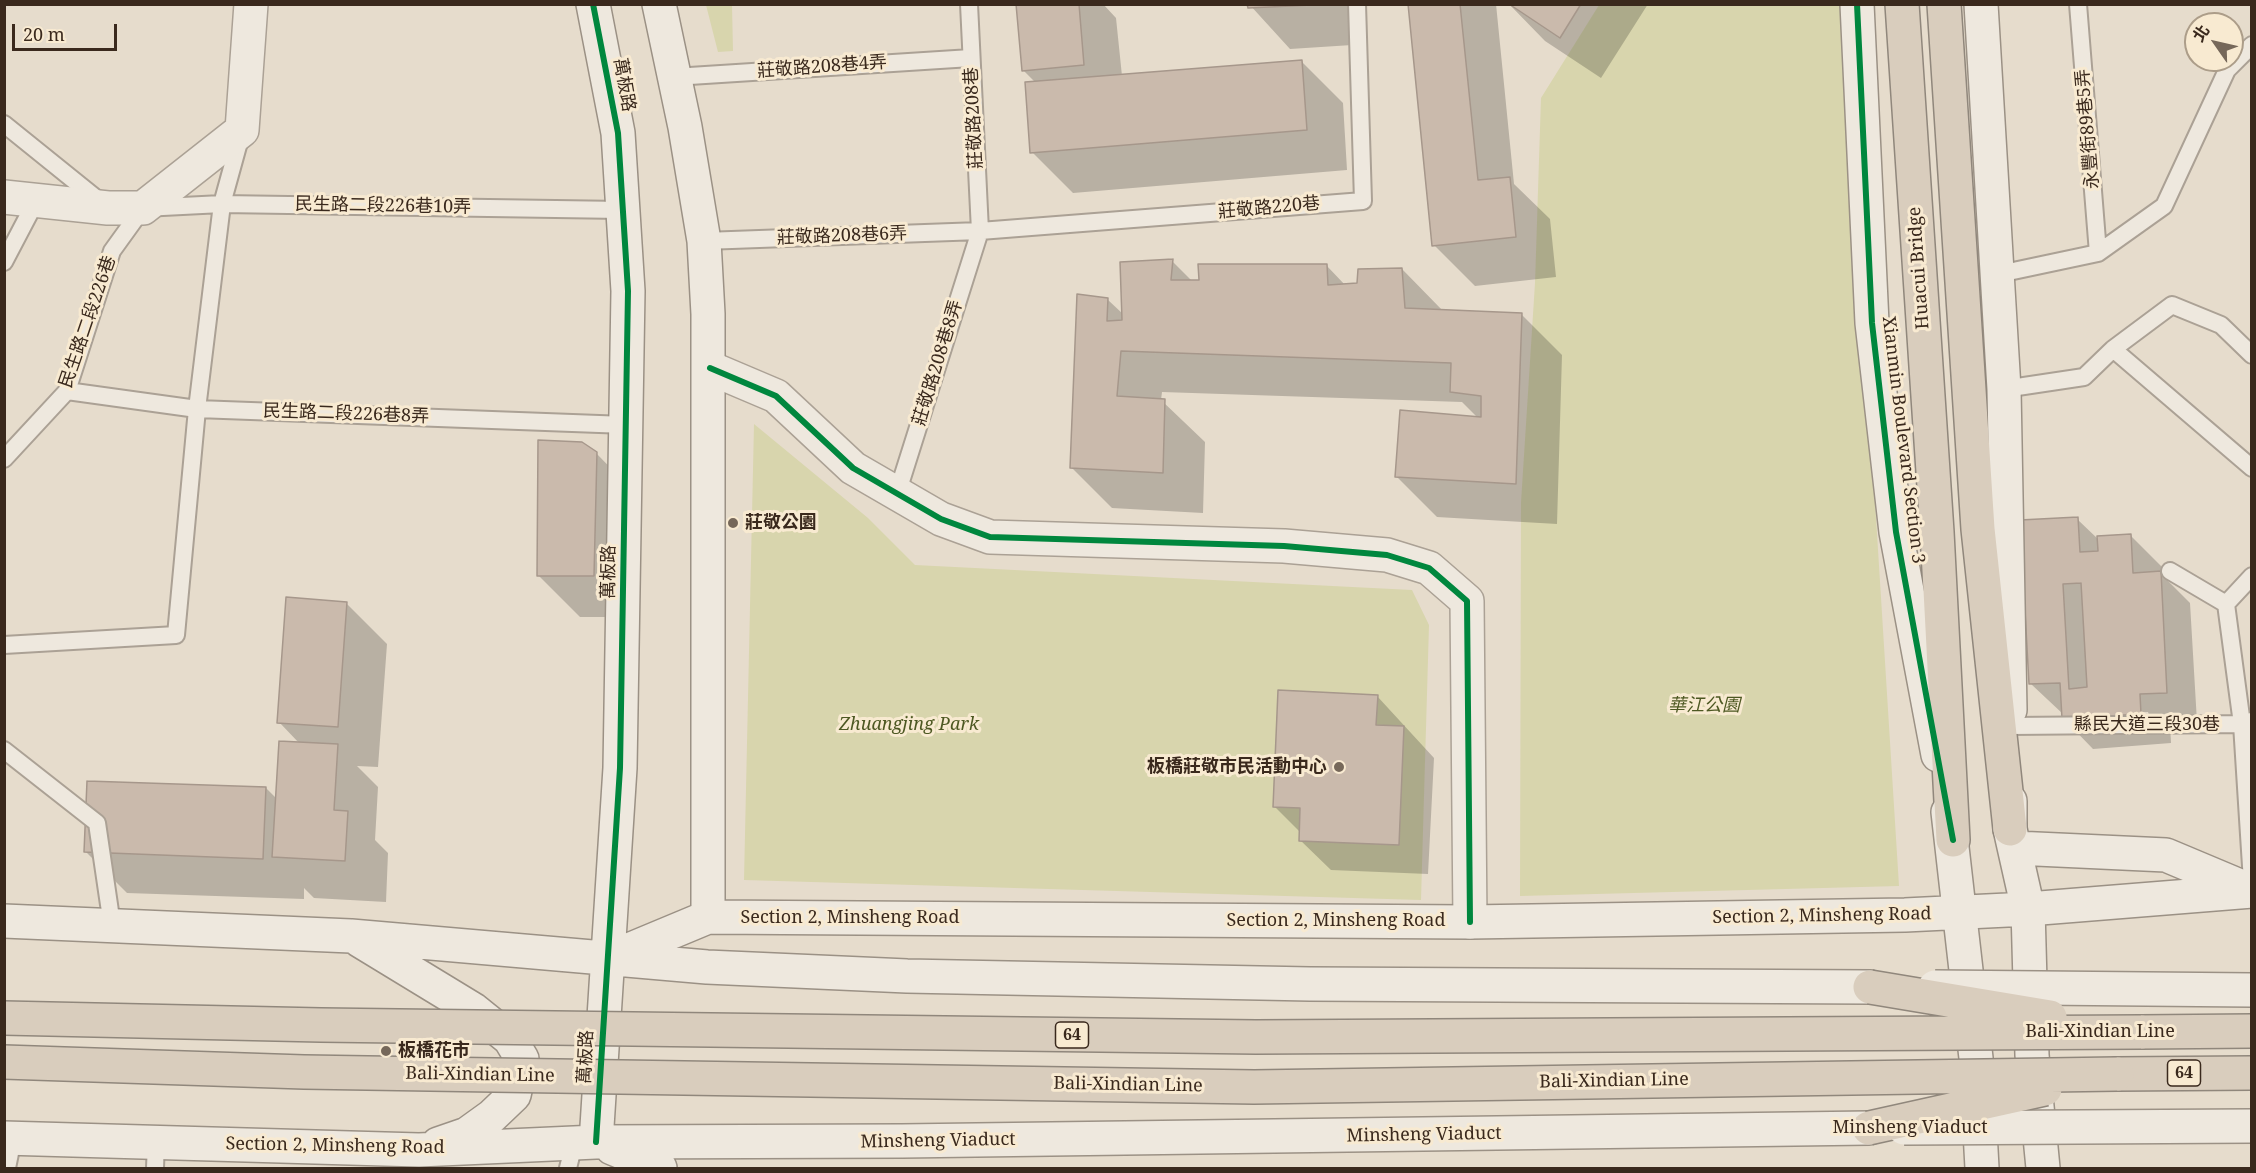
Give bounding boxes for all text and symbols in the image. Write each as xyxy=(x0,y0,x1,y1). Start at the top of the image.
scale bar xyxy=(15,12,120,50)
north arrow xyxy=(2184,12,2244,72)
text: 北 xyxy=(2187,20,2214,46)
text: 20 m xyxy=(23,22,65,46)
street label: 莊敬路208巷4弄 xyxy=(756,52,888,82)
street label: 萬板路 xyxy=(609,57,639,113)
street label: 莊敬路208巷 xyxy=(961,66,987,170)
street label: 永豐街89巷5弄 xyxy=(2072,68,2104,190)
street label: 莊敬路220巷 xyxy=(1217,193,1321,223)
street label: 民生路二段226巷10弄 xyxy=(295,194,471,218)
street label: Huacui Bridge xyxy=(1904,206,1934,330)
street label: 莊敬路208巷6弄 xyxy=(777,223,907,249)
street label: 民生路二段226巷 xyxy=(55,253,121,391)
street label: 莊敬路208巷8弄 xyxy=(909,298,967,428)
street label: Xianmin Boulevard Section 3 xyxy=(1877,315,1929,565)
street label: 民生路二段226巷8弄 xyxy=(263,400,429,428)
place label: 莊敬公園 xyxy=(745,512,817,534)
marker: 莊敬公園 xyxy=(726,516,740,530)
street label: 萬板路 xyxy=(598,545,620,599)
park label: 華江公園 xyxy=(1668,695,1740,717)
park label: Zhuangjing Park xyxy=(839,714,979,736)
street label: 縣民大道三段30巷 xyxy=(2074,714,2220,736)
place label: 板橋莊敬市民活動中心 xyxy=(1147,756,1327,778)
marker: 板橋莊敬市民活動中心 xyxy=(1332,760,1346,774)
street label: Section 2, Minsheng Road xyxy=(1712,903,1932,929)
street label: Section 2, Minsheng Road xyxy=(740,907,960,929)
street label: Section 2, Minsheng Road xyxy=(1226,910,1446,932)
street label: Bali-Xindian Line xyxy=(2025,1021,2175,1043)
road number: 64 xyxy=(1056,1022,1088,1048)
street label: 萬板路 xyxy=(574,1029,598,1085)
place label: 板橋花市 xyxy=(398,1040,470,1062)
marker: 板橋花市 xyxy=(379,1044,393,1058)
road number: 64 xyxy=(2168,1060,2200,1086)
street label: Bali-Xindian Line xyxy=(405,1063,555,1087)
street label: Bali-Xindian Line xyxy=(1539,1069,1689,1093)
street label: Bali-Xindian Line xyxy=(1053,1073,1203,1097)
street label: Minsheng Viaduct xyxy=(1832,1117,1988,1139)
street label: Minsheng Viaduct xyxy=(1346,1123,1502,1147)
street label: Minsheng Viaduct xyxy=(860,1129,1016,1153)
street label: Section 2, Minsheng Road xyxy=(225,1133,445,1159)

